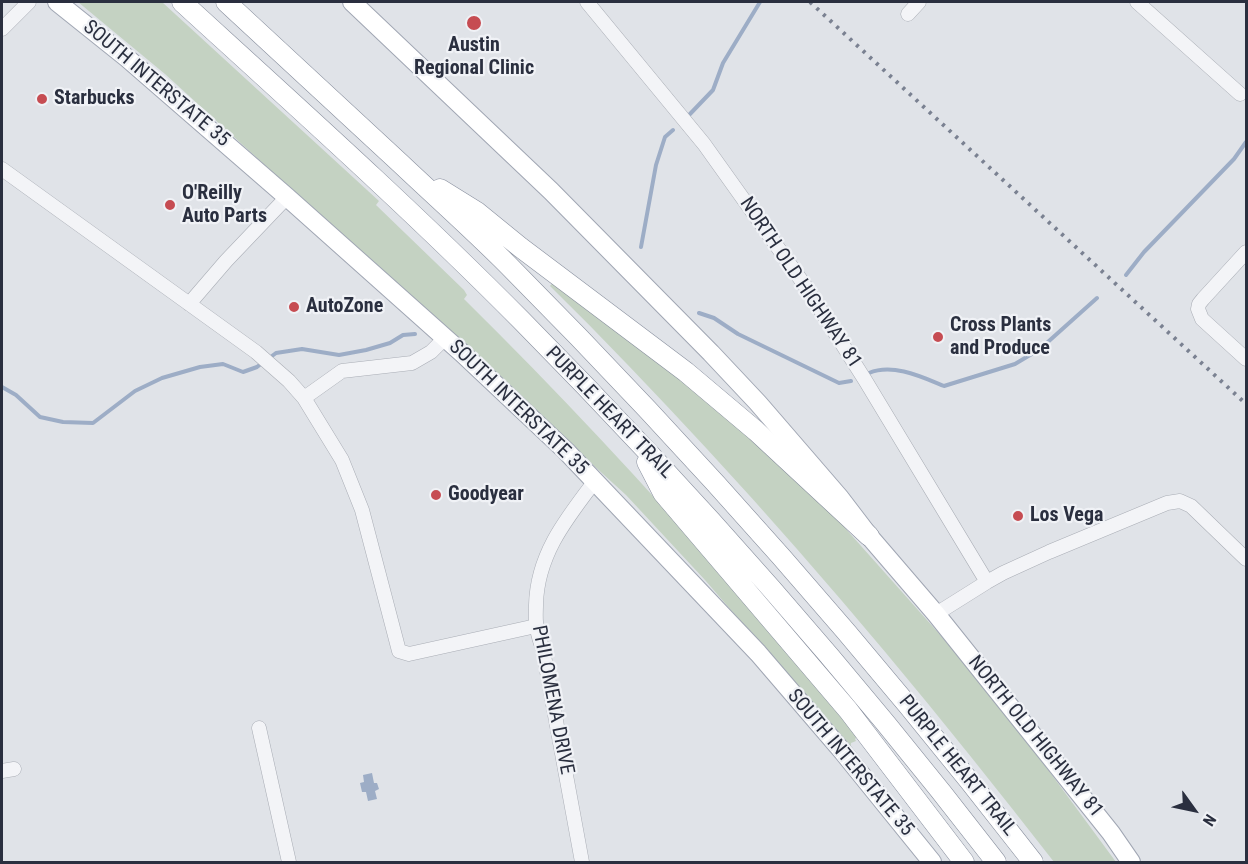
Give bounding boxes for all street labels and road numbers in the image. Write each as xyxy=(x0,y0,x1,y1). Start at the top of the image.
street label: SOUTH INTERSTATE 35 xyxy=(78,16,234,152)
street label: NORTH OLD HIGHWAY 81 xyxy=(734,193,866,373)
street label: SOUTH INTERSTATE 35 xyxy=(443,335,593,481)
street label: PURPLE HEART TRAIL xyxy=(540,342,678,484)
street label: PHILOMENA DRIVE xyxy=(526,623,578,777)
street label: NORTH OLD HIGHWAY 81 xyxy=(962,651,1108,823)
street label: SOUTH INTERSTATE 35 xyxy=(782,685,918,841)
street label: PURPLE HEART TRAIL xyxy=(893,691,1021,841)

